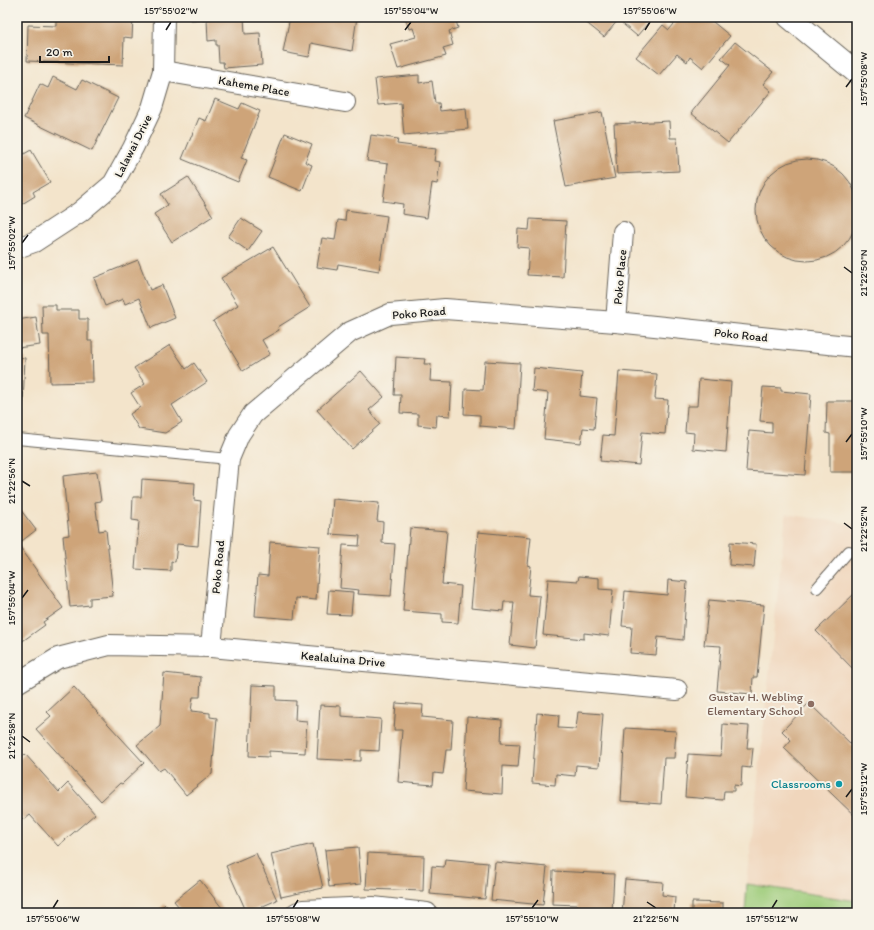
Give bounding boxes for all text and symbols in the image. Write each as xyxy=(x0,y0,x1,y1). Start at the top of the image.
text: 157°55'02"W xyxy=(144,4,198,17)
text: 157°55'04"W xyxy=(384,4,439,17)
text: 157°55'06"W xyxy=(623,4,677,17)
scale bar xyxy=(40,38,109,64)
text: 20 m xyxy=(46,45,73,59)
text: 157°55'08"W xyxy=(857,52,870,106)
street label: Kaheme Place xyxy=(217,73,291,99)
street label: Lalawai Drive xyxy=(111,112,155,180)
text: 157°55'02"W xyxy=(5,216,18,270)
street label: Poko Place xyxy=(611,248,629,305)
text: 21°22'50"N xyxy=(857,249,870,297)
street label: Poko Road xyxy=(392,304,447,322)
street label: Poko Road xyxy=(713,325,769,345)
text: 157°55'10"W xyxy=(857,407,870,461)
text: 21°22'56"N xyxy=(5,458,18,504)
text: 21°22'52"N xyxy=(857,506,870,552)
street label: Poko Road xyxy=(209,539,227,594)
text: 157°55'04"W xyxy=(5,570,18,625)
street label: Kealaluina Drive xyxy=(300,648,386,670)
place label: Gustav H. Webling Elementary School xyxy=(707,690,804,718)
marker: Gustav H. Webling Elementary School xyxy=(806,699,816,709)
text: 21°22'58"N xyxy=(5,713,18,759)
text: 157°55'12"W xyxy=(857,762,870,815)
place label: Classrooms xyxy=(771,777,831,791)
marker: Classrooms xyxy=(834,779,844,789)
text: 157°55'06"W xyxy=(26,912,80,925)
text: 157°55'08"W xyxy=(266,912,320,925)
text: 157°55'10"W xyxy=(505,912,559,925)
text: 21°22'56"N xyxy=(633,912,679,925)
text: 157°55'12"W xyxy=(746,912,799,925)

